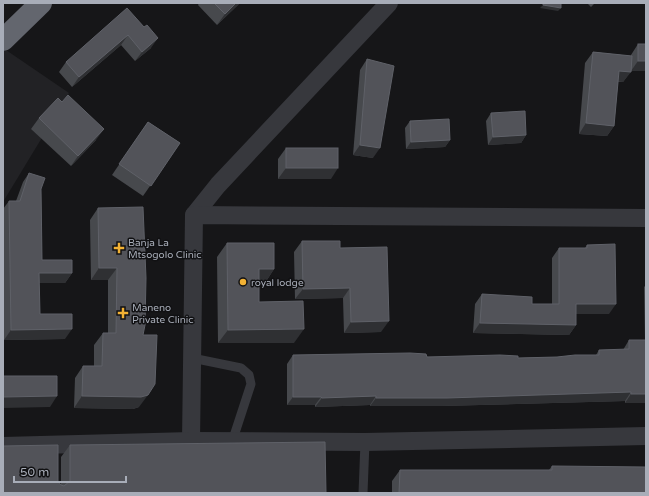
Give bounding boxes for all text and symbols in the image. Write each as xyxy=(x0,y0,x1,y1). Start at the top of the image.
place label: Banja La Mtsogolo Clinic xyxy=(128,237,202,261)
marker: Banja La Mtsogolo Clinic xyxy=(113,242,125,254)
marker: royal lodge xyxy=(238,277,248,287)
place label: royal lodge xyxy=(251,277,304,289)
place label: Maneno Private Clinic xyxy=(132,302,194,326)
marker: Maneno Private Clinic xyxy=(117,307,129,319)
scale bar xyxy=(14,458,126,484)
text: 50 m xyxy=(20,465,49,479)

